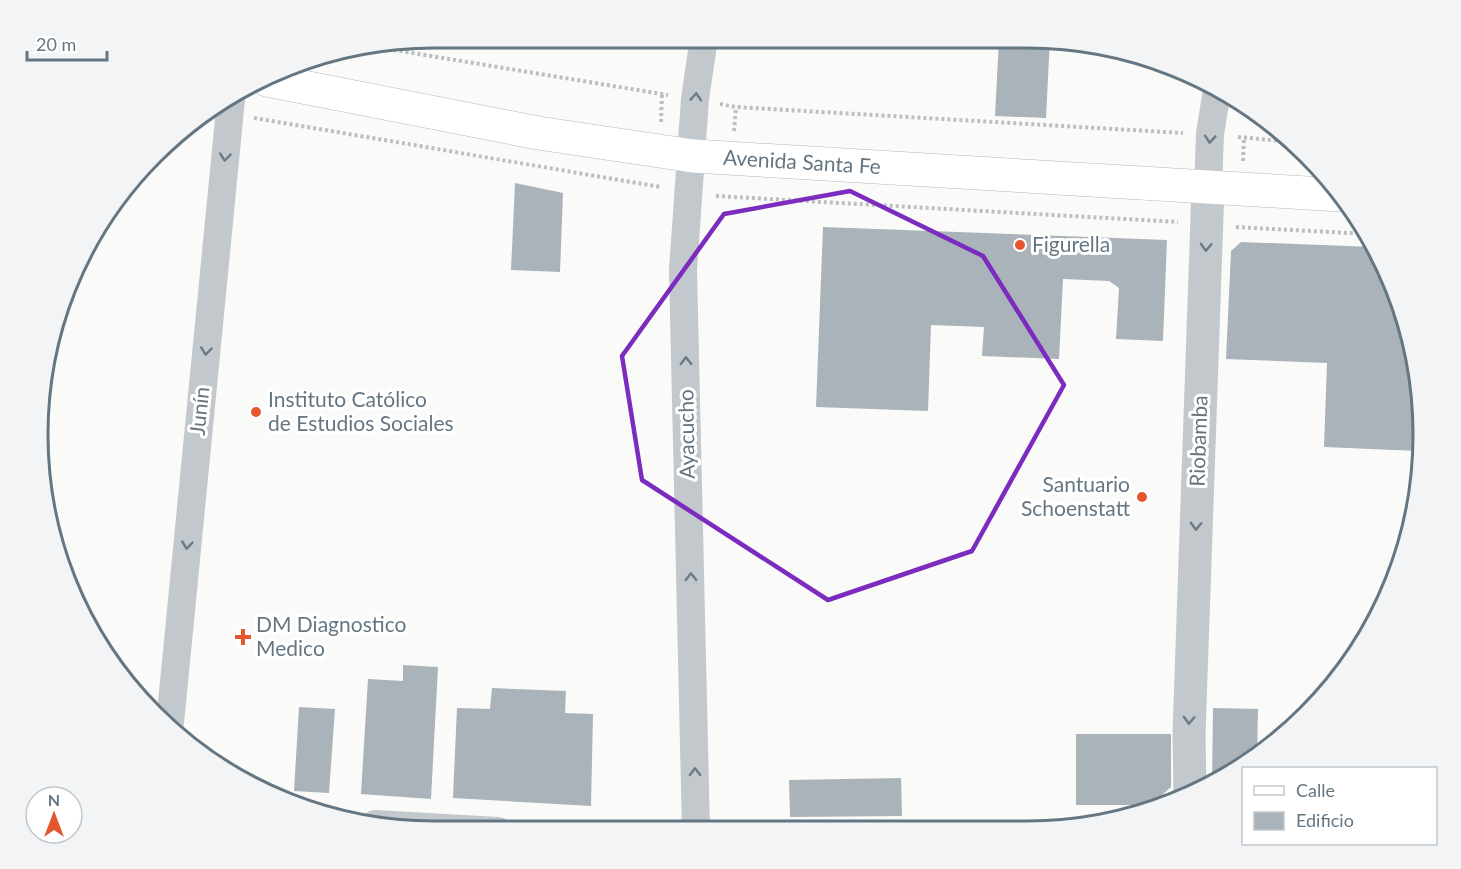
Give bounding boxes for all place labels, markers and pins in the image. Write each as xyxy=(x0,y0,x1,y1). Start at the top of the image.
place label: Figurella xyxy=(1032,231,1110,256)
marker: Figurella xyxy=(1013,238,1027,252)
place label: Instituto Católico de Estudios Sociales xyxy=(268,386,454,435)
marker: Instituto Católico de Estudios Sociales xyxy=(249,405,263,419)
place label: Santuario Schoenstatt xyxy=(1021,471,1131,520)
marker: Santuario Schoenstatt xyxy=(1135,490,1149,504)
place label: DM Diagnostico Medico xyxy=(256,611,406,660)
marker: DM Diagnostico Medico xyxy=(234,628,252,646)

